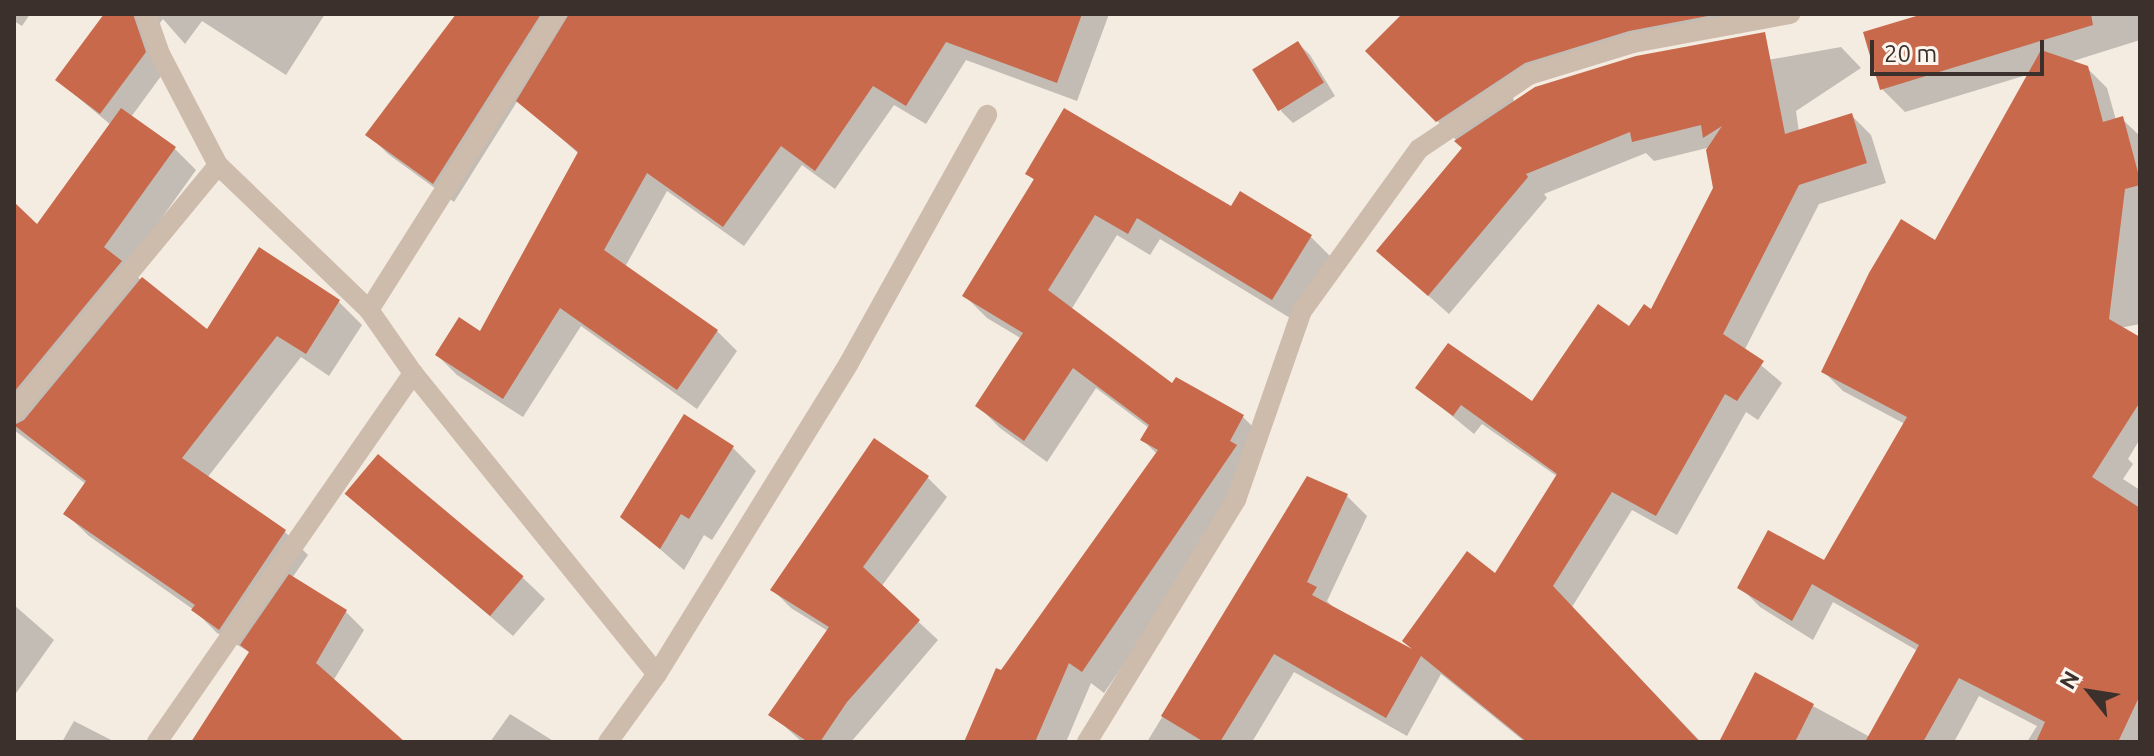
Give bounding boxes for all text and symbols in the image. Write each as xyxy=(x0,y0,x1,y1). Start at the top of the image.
scale bar xyxy=(1874,24,2048,74)
text: 20 m xyxy=(1884,40,1937,67)
north arrow xyxy=(2050,652,2130,732)
text: N xyxy=(2054,666,2084,693)

